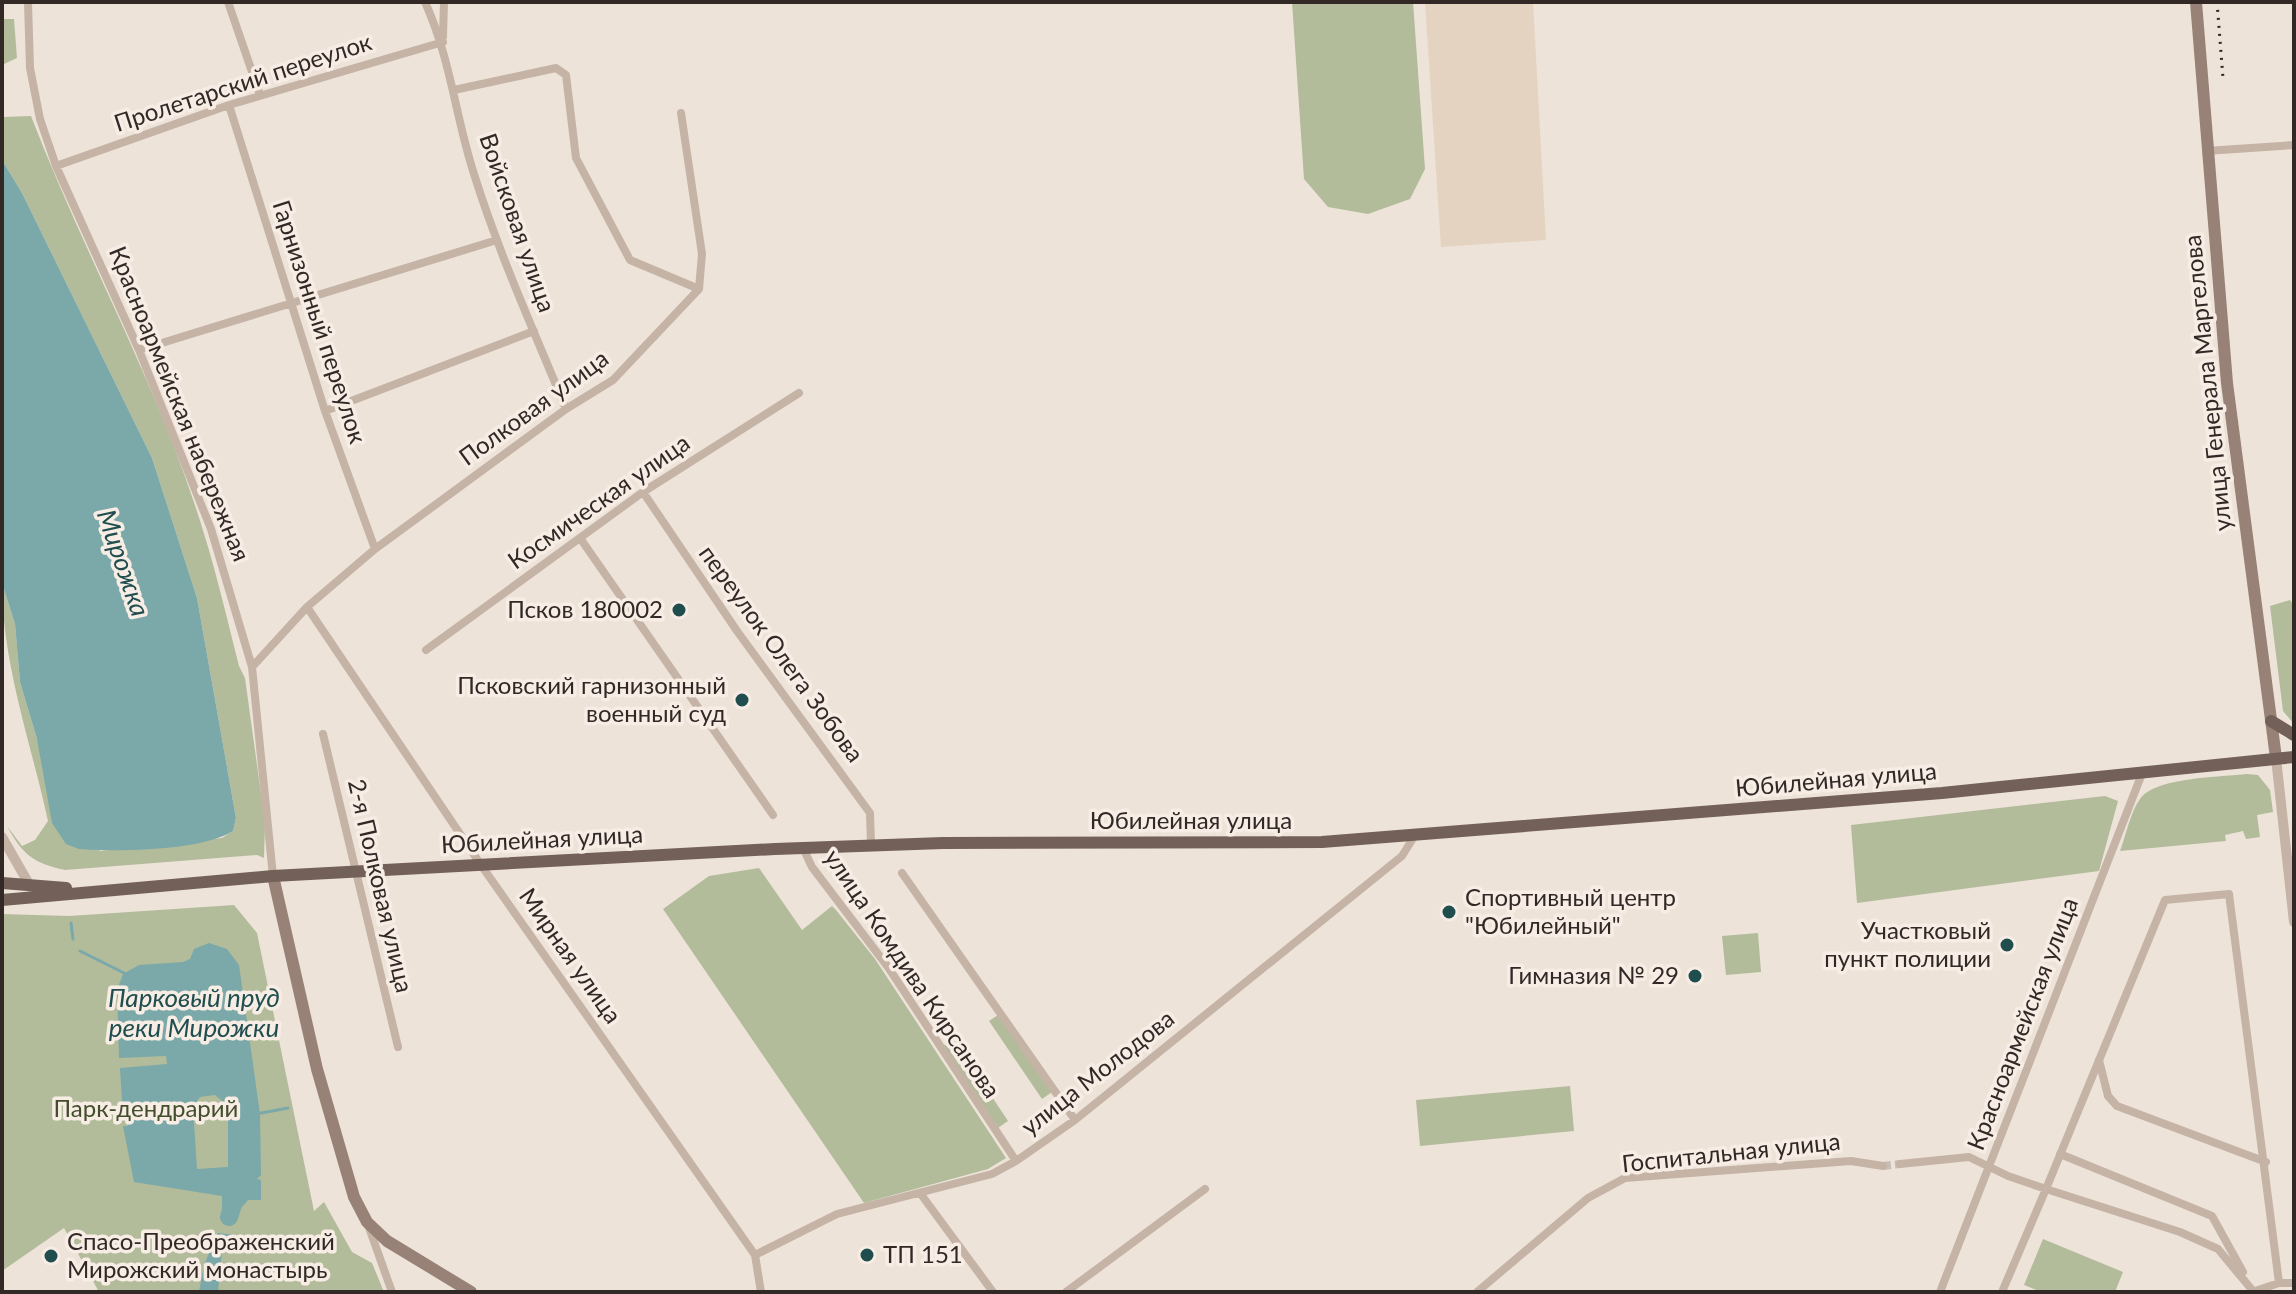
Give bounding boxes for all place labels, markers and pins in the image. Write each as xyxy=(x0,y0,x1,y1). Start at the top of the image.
place label: Псков 180002 xyxy=(507,594,663,623)
marker: Псков 180002 xyxy=(670,601,688,619)
place label: Псковский гарнизонный военный суд xyxy=(457,670,726,727)
marker: Псковский гарнизонный военный суд xyxy=(733,691,751,709)
place label: Спортивный центр "Юбилейный" xyxy=(1465,882,1676,939)
marker: Спортивный центр "Юбилейный" xyxy=(1440,903,1458,921)
place label: Участковый пункт полиции xyxy=(1824,915,1991,972)
marker: Участковый пункт полиции xyxy=(1998,936,2016,954)
place label: Гимназия № 29 xyxy=(1508,960,1679,989)
marker: Гимназия № 29 xyxy=(1686,967,1704,985)
place label: Спасо-Преображенский Мирожский монастырь xyxy=(67,1226,335,1283)
place label: ТП 151 xyxy=(883,1239,963,1268)
marker: ТП 151 xyxy=(858,1246,876,1264)
marker: Спасо-Преображенский Мирожский монастырь xyxy=(42,1247,60,1265)

